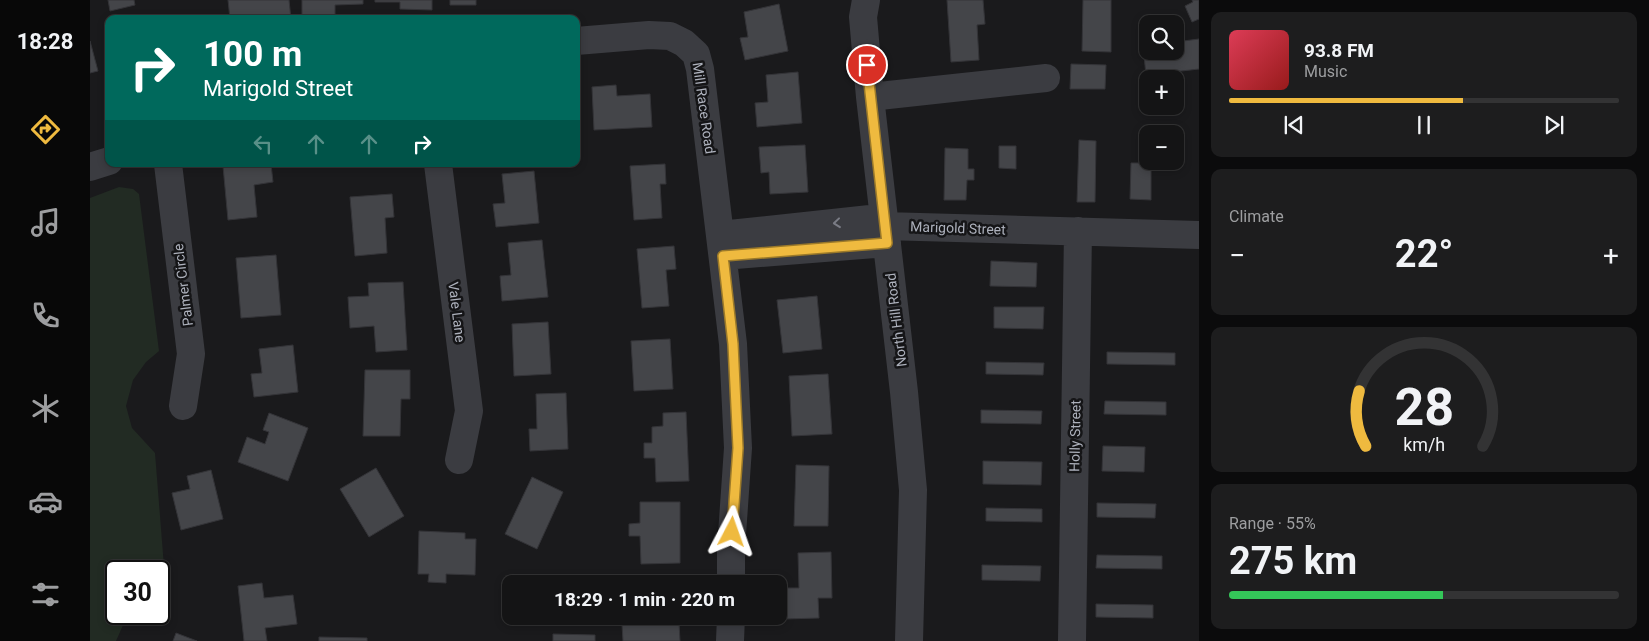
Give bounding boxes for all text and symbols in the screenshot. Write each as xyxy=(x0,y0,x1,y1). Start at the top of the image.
map controls xyxy=(1139,15,1184,170)
button: search xyxy=(1139,15,1184,60)
text: 18:28 xyxy=(17,29,73,54)
text: 100 m xyxy=(203,34,302,75)
icon: right xyxy=(120,35,185,100)
text: 93.8 FM xyxy=(1304,39,1374,62)
pin xyxy=(846,44,888,86)
icon: arrive xyxy=(853,51,881,79)
street label: Mill Race Road xyxy=(690,61,718,155)
text: Music xyxy=(1304,62,1347,81)
button: + xyxy=(1139,70,1184,115)
text: Marigold Street xyxy=(203,76,353,101)
icon: previous xyxy=(1280,111,1308,139)
icon: pause xyxy=(1410,111,1438,139)
icon: next xyxy=(1540,111,1568,139)
icon: directions xyxy=(28,112,63,147)
button: − xyxy=(1139,125,1184,170)
icon: left xyxy=(249,130,277,158)
icon: ahead xyxy=(302,130,330,158)
icon: ahead xyxy=(355,130,383,158)
icon: right xyxy=(408,130,436,158)
icon: music xyxy=(28,205,63,240)
text: Climate xyxy=(1229,207,1284,226)
one-way arrow xyxy=(833,217,841,228)
street label: Marigold Street xyxy=(910,218,1006,238)
text: 22° xyxy=(1395,232,1453,276)
text: − xyxy=(1229,239,1245,272)
text: + xyxy=(1603,239,1619,272)
street label: Palmer Circle xyxy=(170,243,196,327)
street label: North Hill Road xyxy=(882,272,910,368)
street label: Vale Lane xyxy=(445,281,469,343)
icon: phone xyxy=(28,298,63,333)
text: 28 xyxy=(1394,377,1454,438)
icon: climate xyxy=(28,391,63,426)
street label: Holly Street xyxy=(1066,400,1084,472)
text: km/h xyxy=(1403,434,1445,455)
icon: car xyxy=(28,484,63,519)
position arrow xyxy=(705,505,757,557)
text: Range · 55% xyxy=(1229,514,1316,533)
text: 275 km xyxy=(1229,539,1357,583)
speed limit sign: 30 xyxy=(105,560,170,625)
icon: filters xyxy=(28,577,63,612)
text: 18:29 · 1 min · 220 m xyxy=(554,588,735,611)

